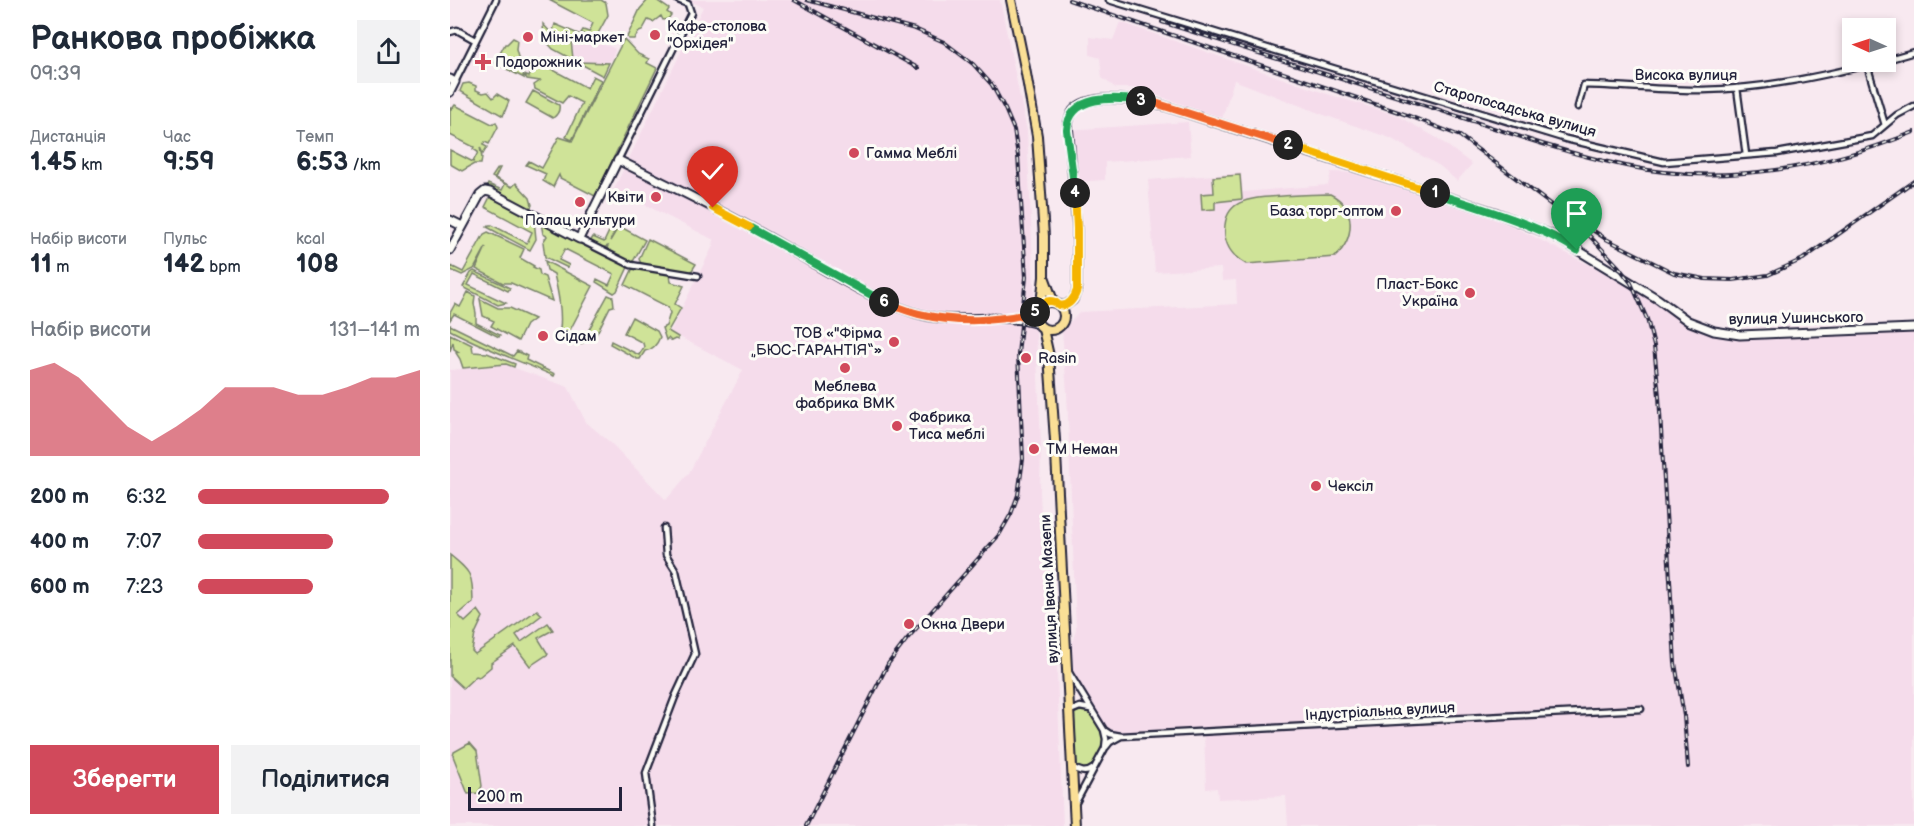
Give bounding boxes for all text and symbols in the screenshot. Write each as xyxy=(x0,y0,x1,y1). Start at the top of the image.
place label: Кафе-столова "Орхідея" xyxy=(667,17,767,53)
north arrow xyxy=(1842,18,1896,72)
map controls xyxy=(1842,18,1896,72)
text: Ранкова пробіжка xyxy=(30,19,315,59)
button: share xyxy=(357,20,420,83)
place label: Міні-маркет xyxy=(540,28,624,47)
marker: Кафе-столова "Орхідея" xyxy=(648,28,662,42)
marker: Міні-маркет xyxy=(521,30,535,44)
place label: Подорожник xyxy=(495,53,582,72)
marker: Подорожник xyxy=(476,55,490,69)
text: 09:39 xyxy=(30,62,81,86)
street label: Висока вулиця xyxy=(1635,66,1737,85)
street label: Старопосадська вулиця xyxy=(1431,77,1598,142)
pin: 3 xyxy=(1126,86,1156,116)
text: 3 xyxy=(1136,91,1146,110)
text: Дистанція xyxy=(30,128,106,147)
text: Час xyxy=(163,128,191,147)
text: Темп xyxy=(296,128,334,147)
pin: 2 xyxy=(1273,130,1303,160)
text: 2 xyxy=(1283,135,1293,154)
place label: Гамма Меблі xyxy=(866,144,957,163)
pin xyxy=(687,146,738,208)
marker: Гамма Меблі xyxy=(847,146,861,160)
text: 1.45 xyxy=(30,147,77,178)
text: 9:59 xyxy=(163,147,215,178)
text: 6:53 xyxy=(296,147,348,178)
icon: check xyxy=(696,155,729,188)
text: km xyxy=(77,156,102,175)
text: /km xyxy=(348,156,381,175)
pin: 4 xyxy=(1060,178,1090,208)
pin: 1 xyxy=(1420,178,1450,208)
text: 4 xyxy=(1070,183,1080,202)
text: 1 xyxy=(1432,183,1438,202)
place label: Квіти xyxy=(607,188,644,207)
pin xyxy=(1551,188,1602,250)
marker: Квіти xyxy=(649,190,663,204)
marker: Палац культури xyxy=(573,195,587,209)
icon: arrive xyxy=(1560,197,1593,230)
place label: База торг-оптом xyxy=(1269,202,1384,221)
marker: База торг-оптом xyxy=(1389,204,1403,218)
place label: Палац культури xyxy=(525,211,635,230)
text: Набір висоти xyxy=(30,230,127,249)
text: Пульс xyxy=(163,230,207,249)
text: kcal xyxy=(296,230,325,249)
text: 11 xyxy=(30,249,52,280)
text: 142 xyxy=(163,249,205,280)
text: 108 xyxy=(296,249,339,280)
text: m xyxy=(52,258,69,277)
text: bpm xyxy=(205,258,241,277)
place label: Пласт-Бокс Україна xyxy=(1376,275,1459,311)
marker: Пласт-Бокс Україна xyxy=(1463,286,1477,300)
pin: 6 xyxy=(869,287,899,317)
text: 6 xyxy=(879,292,889,311)
pin: 5 xyxy=(1020,297,1050,327)
text: 5 xyxy=(1030,302,1040,321)
street label: вулиця Ушинського xyxy=(1728,308,1864,329)
text: Набір висоти xyxy=(30,318,151,342)
text: 131–141 m xyxy=(329,318,420,342)
place label: ТОВ «"Фірма „БЮС-ГАРАНТІЯ“» xyxy=(751,324,882,360)
place label: Сідам xyxy=(555,327,597,346)
marker: Сідам xyxy=(536,329,550,343)
marker: ТОВ «"Фірма „БЮС-ГАРАНТІЯ“» xyxy=(887,335,901,349)
place label: Rasin xyxy=(1038,349,1077,368)
marker: Rasin xyxy=(1019,351,1033,365)
marker: Меблева фабрика ВМК xyxy=(838,361,852,375)
place label: Меблева фабрика ВМК xyxy=(796,377,895,413)
place label: Фабрика Тиса меблі xyxy=(909,408,985,444)
marker: Фабрика Тиса меблі xyxy=(890,419,904,433)
place label: ТМ Неман xyxy=(1046,440,1118,459)
marker: ТМ Неман xyxy=(1027,442,1041,456)
place label: Чексіл xyxy=(1328,477,1374,496)
marker: Чексіл xyxy=(1309,479,1323,493)
text: 200 m xyxy=(30,485,89,509)
text: 6:32 xyxy=(126,485,166,509)
street label: вулиця Івана Мазепи xyxy=(1036,514,1063,664)
text: 400 m xyxy=(30,530,89,554)
text: 7:07 xyxy=(126,530,161,554)
text: 600 m xyxy=(30,575,90,599)
text: 7:23 xyxy=(126,575,164,599)
place label: Окна Двери xyxy=(921,615,1005,634)
marker: Окна Двери xyxy=(902,617,916,631)
street label: Індустріальна вулиця xyxy=(1304,698,1456,725)
button: Зберегти xyxy=(30,745,219,814)
button: Поділитися xyxy=(231,745,420,814)
scale bar xyxy=(468,784,622,812)
text: 200 m xyxy=(477,788,523,807)

